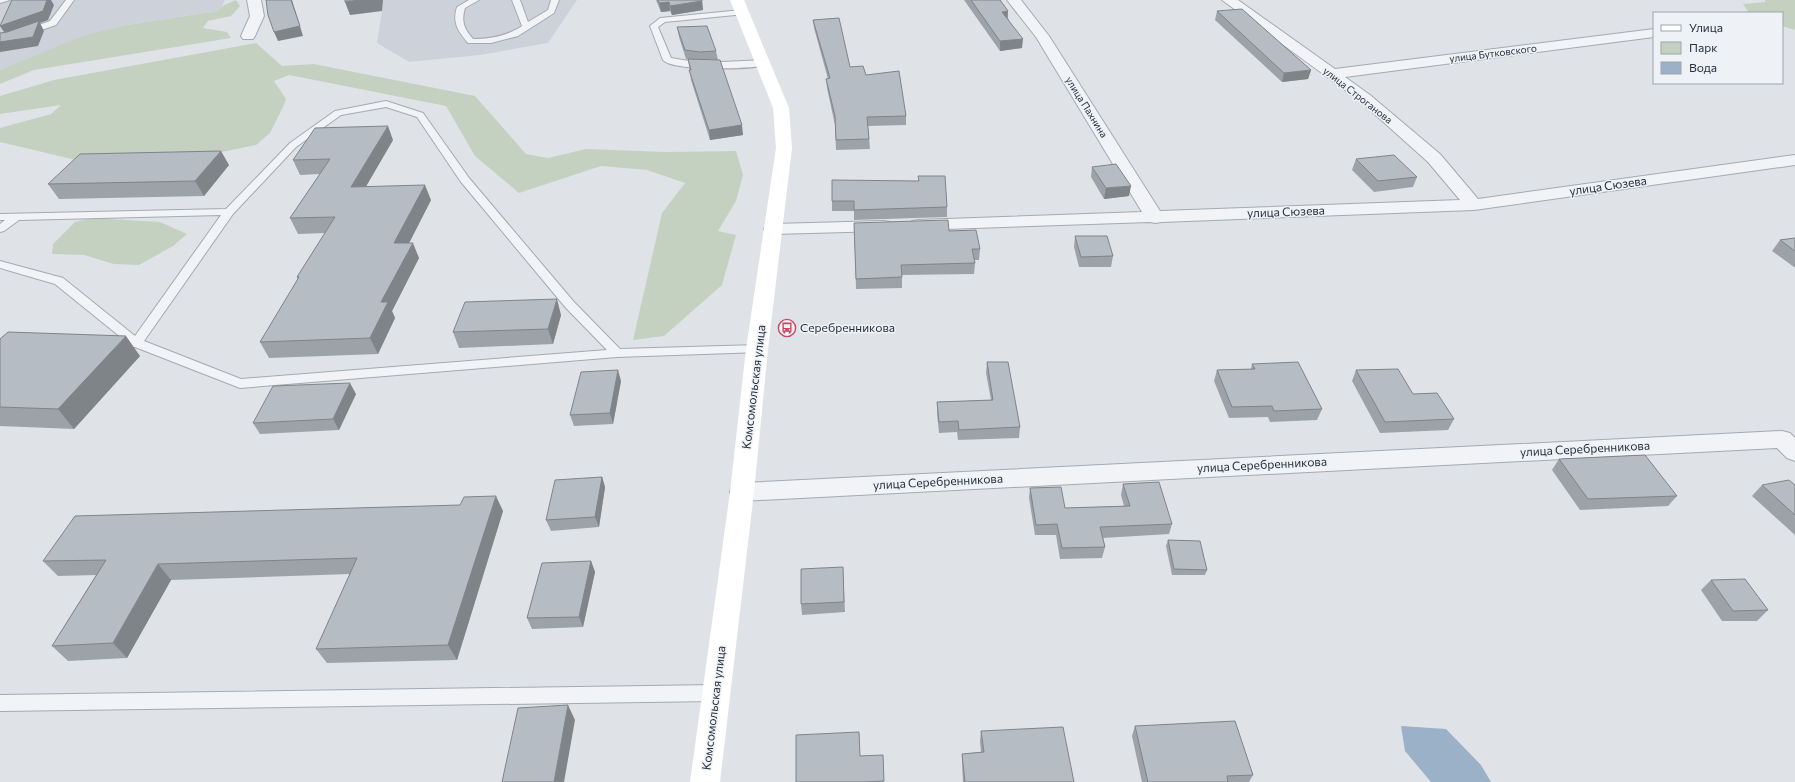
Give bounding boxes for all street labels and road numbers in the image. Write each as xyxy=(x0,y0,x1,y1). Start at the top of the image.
street label: улица Бутковского xyxy=(1449,42,1537,64)
street label: улица Строганова xyxy=(1321,64,1395,126)
street label: улица Пахнина xyxy=(1063,74,1111,140)
street label: улица Сюзева xyxy=(1568,173,1647,197)
street label: улица Сюзева xyxy=(1247,203,1325,219)
street label: Комсомольская улица xyxy=(738,324,768,450)
street label: улица Серебренникова xyxy=(1520,438,1650,458)
street label: улица Серебренникова xyxy=(1197,454,1327,474)
street label: улица Серебренникова xyxy=(873,471,1003,491)
street label: Комсомольская улица xyxy=(698,645,728,771)

